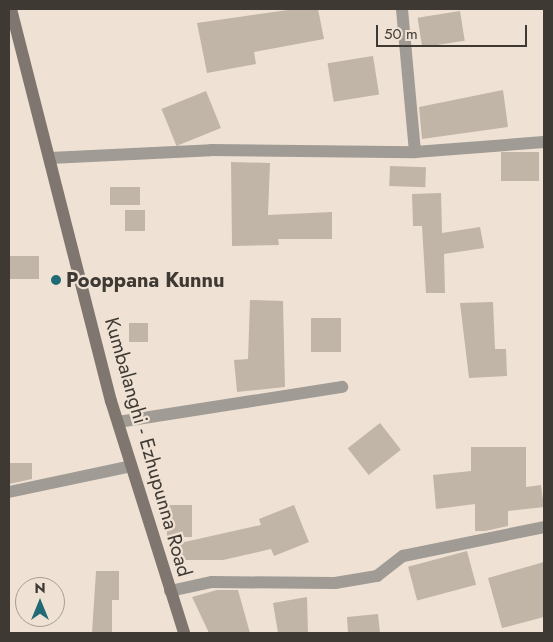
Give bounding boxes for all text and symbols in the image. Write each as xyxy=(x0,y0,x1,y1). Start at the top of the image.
scale bar xyxy=(378,15,529,47)
text: 50 m xyxy=(384,23,418,45)
place label: Pooppana Kunnu xyxy=(66,268,225,292)
marker: Pooppana Kunnu xyxy=(50,274,62,286)
street label: Kumbalanghi - Ezhupunna Road xyxy=(99,315,197,579)
north arrow xyxy=(15,577,65,627)
text: N xyxy=(34,578,46,598)

